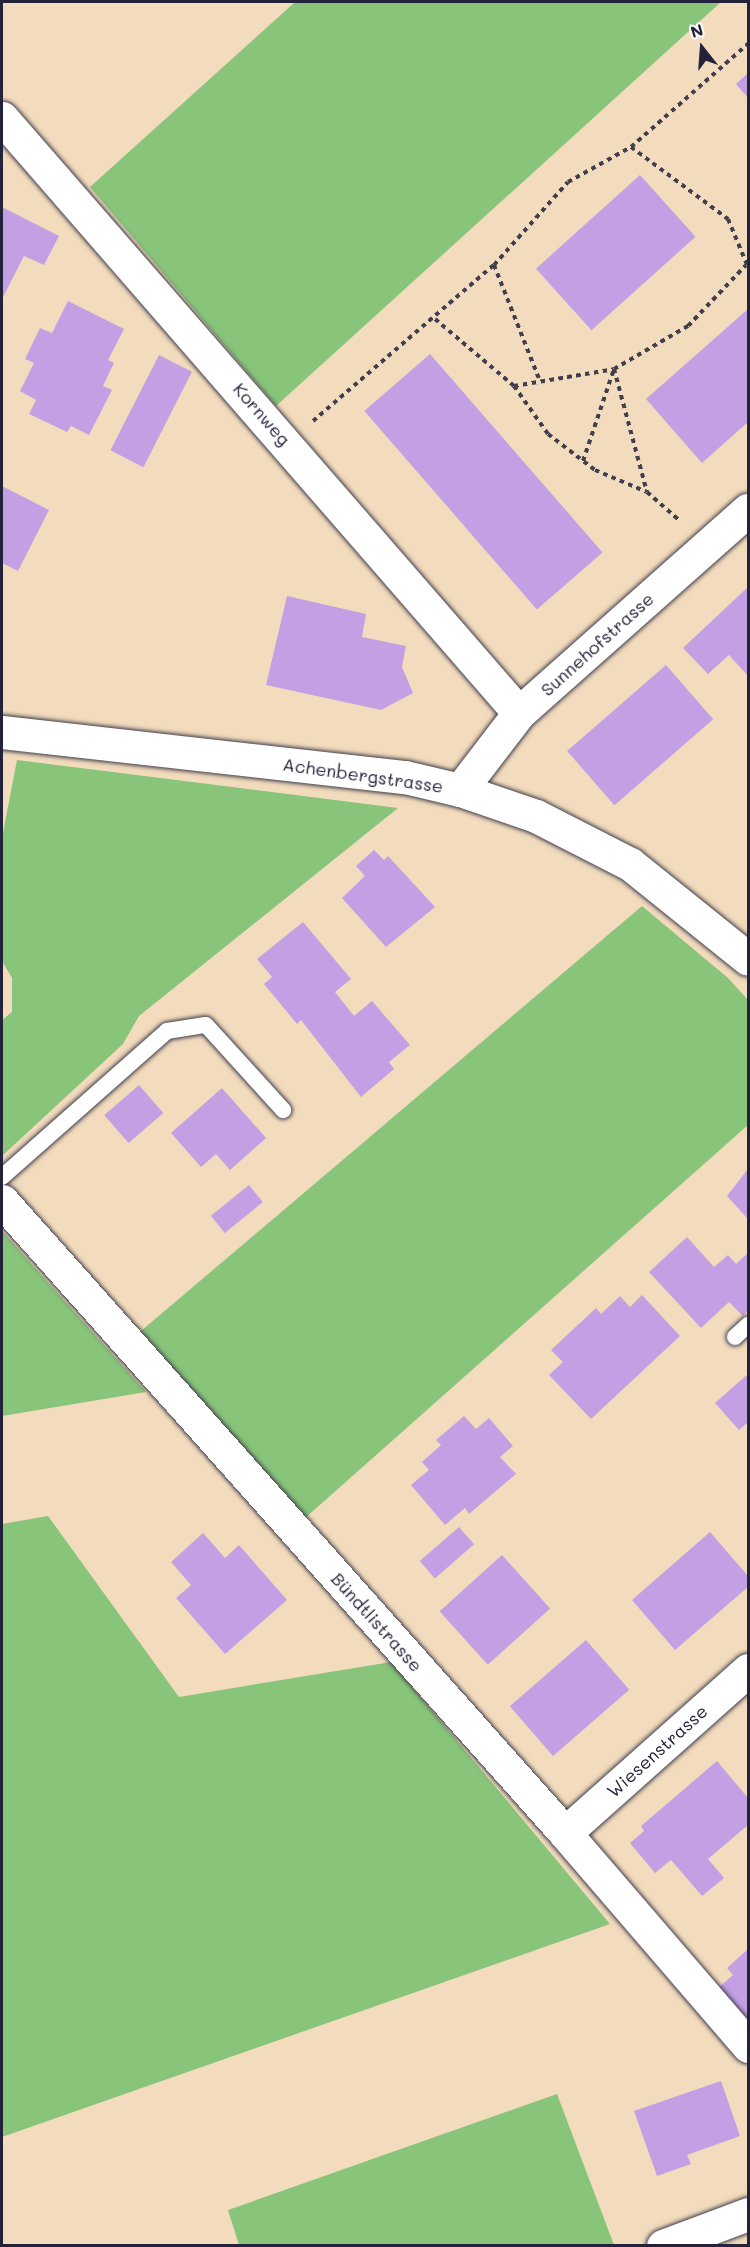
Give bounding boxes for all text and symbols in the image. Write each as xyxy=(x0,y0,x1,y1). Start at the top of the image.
north arrow xyxy=(672,18,732,78)
text: N xyxy=(688,18,705,42)
street label: Kornweg xyxy=(229,378,295,450)
street label: Sunnehofstrasse xyxy=(536,588,658,700)
street label: Achenbergstrasse xyxy=(281,753,445,797)
street label: Bündtlistrasse xyxy=(327,1568,427,1676)
street label: Wiesenstrasse xyxy=(602,1700,712,1802)

